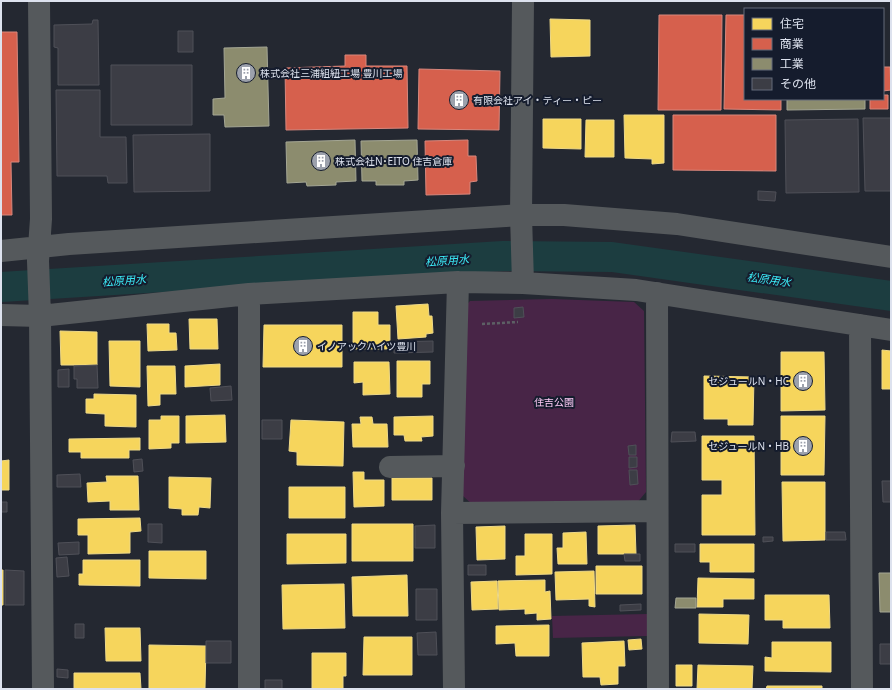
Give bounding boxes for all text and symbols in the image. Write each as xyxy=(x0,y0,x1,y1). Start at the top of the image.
legend xyxy=(744,8,884,100)
text: 住宅 xyxy=(780,15,804,32)
text: 商業 xyxy=(780,35,804,52)
text: 工業 xyxy=(780,55,804,72)
building icon: 株式会社三浦組紐工場 豊川工場 xyxy=(235,62,257,84)
place label: 株式会社三浦組紐工場 豊川工場 xyxy=(260,66,403,80)
text: その他 xyxy=(780,75,816,92)
building icon: 有限会社アイ・ティー・ピー xyxy=(448,89,470,111)
place label: 有限会社アイ・ティー・ピー xyxy=(473,93,602,107)
building icon: 株式会社N･EITO 住吉倉庫 xyxy=(310,150,332,172)
place label: 株式会社N･EITO 住吉倉庫 xyxy=(335,154,452,168)
water label: 松原用水 xyxy=(425,251,470,269)
water label: 松原用水 xyxy=(746,269,793,290)
water label: 松原用水 xyxy=(102,271,147,289)
building icon: イノアックハイツ豊川 xyxy=(292,335,314,357)
place label: イノアックハイツ豊川 xyxy=(317,339,416,353)
building icon: セジュールN・HC xyxy=(792,370,814,392)
place label: セジュールN・HC xyxy=(708,374,790,388)
park label: 住吉公園 xyxy=(534,395,574,409)
building icon: セジュールN・HB xyxy=(792,435,814,457)
place label: セジュールN・HB xyxy=(708,439,789,453)

